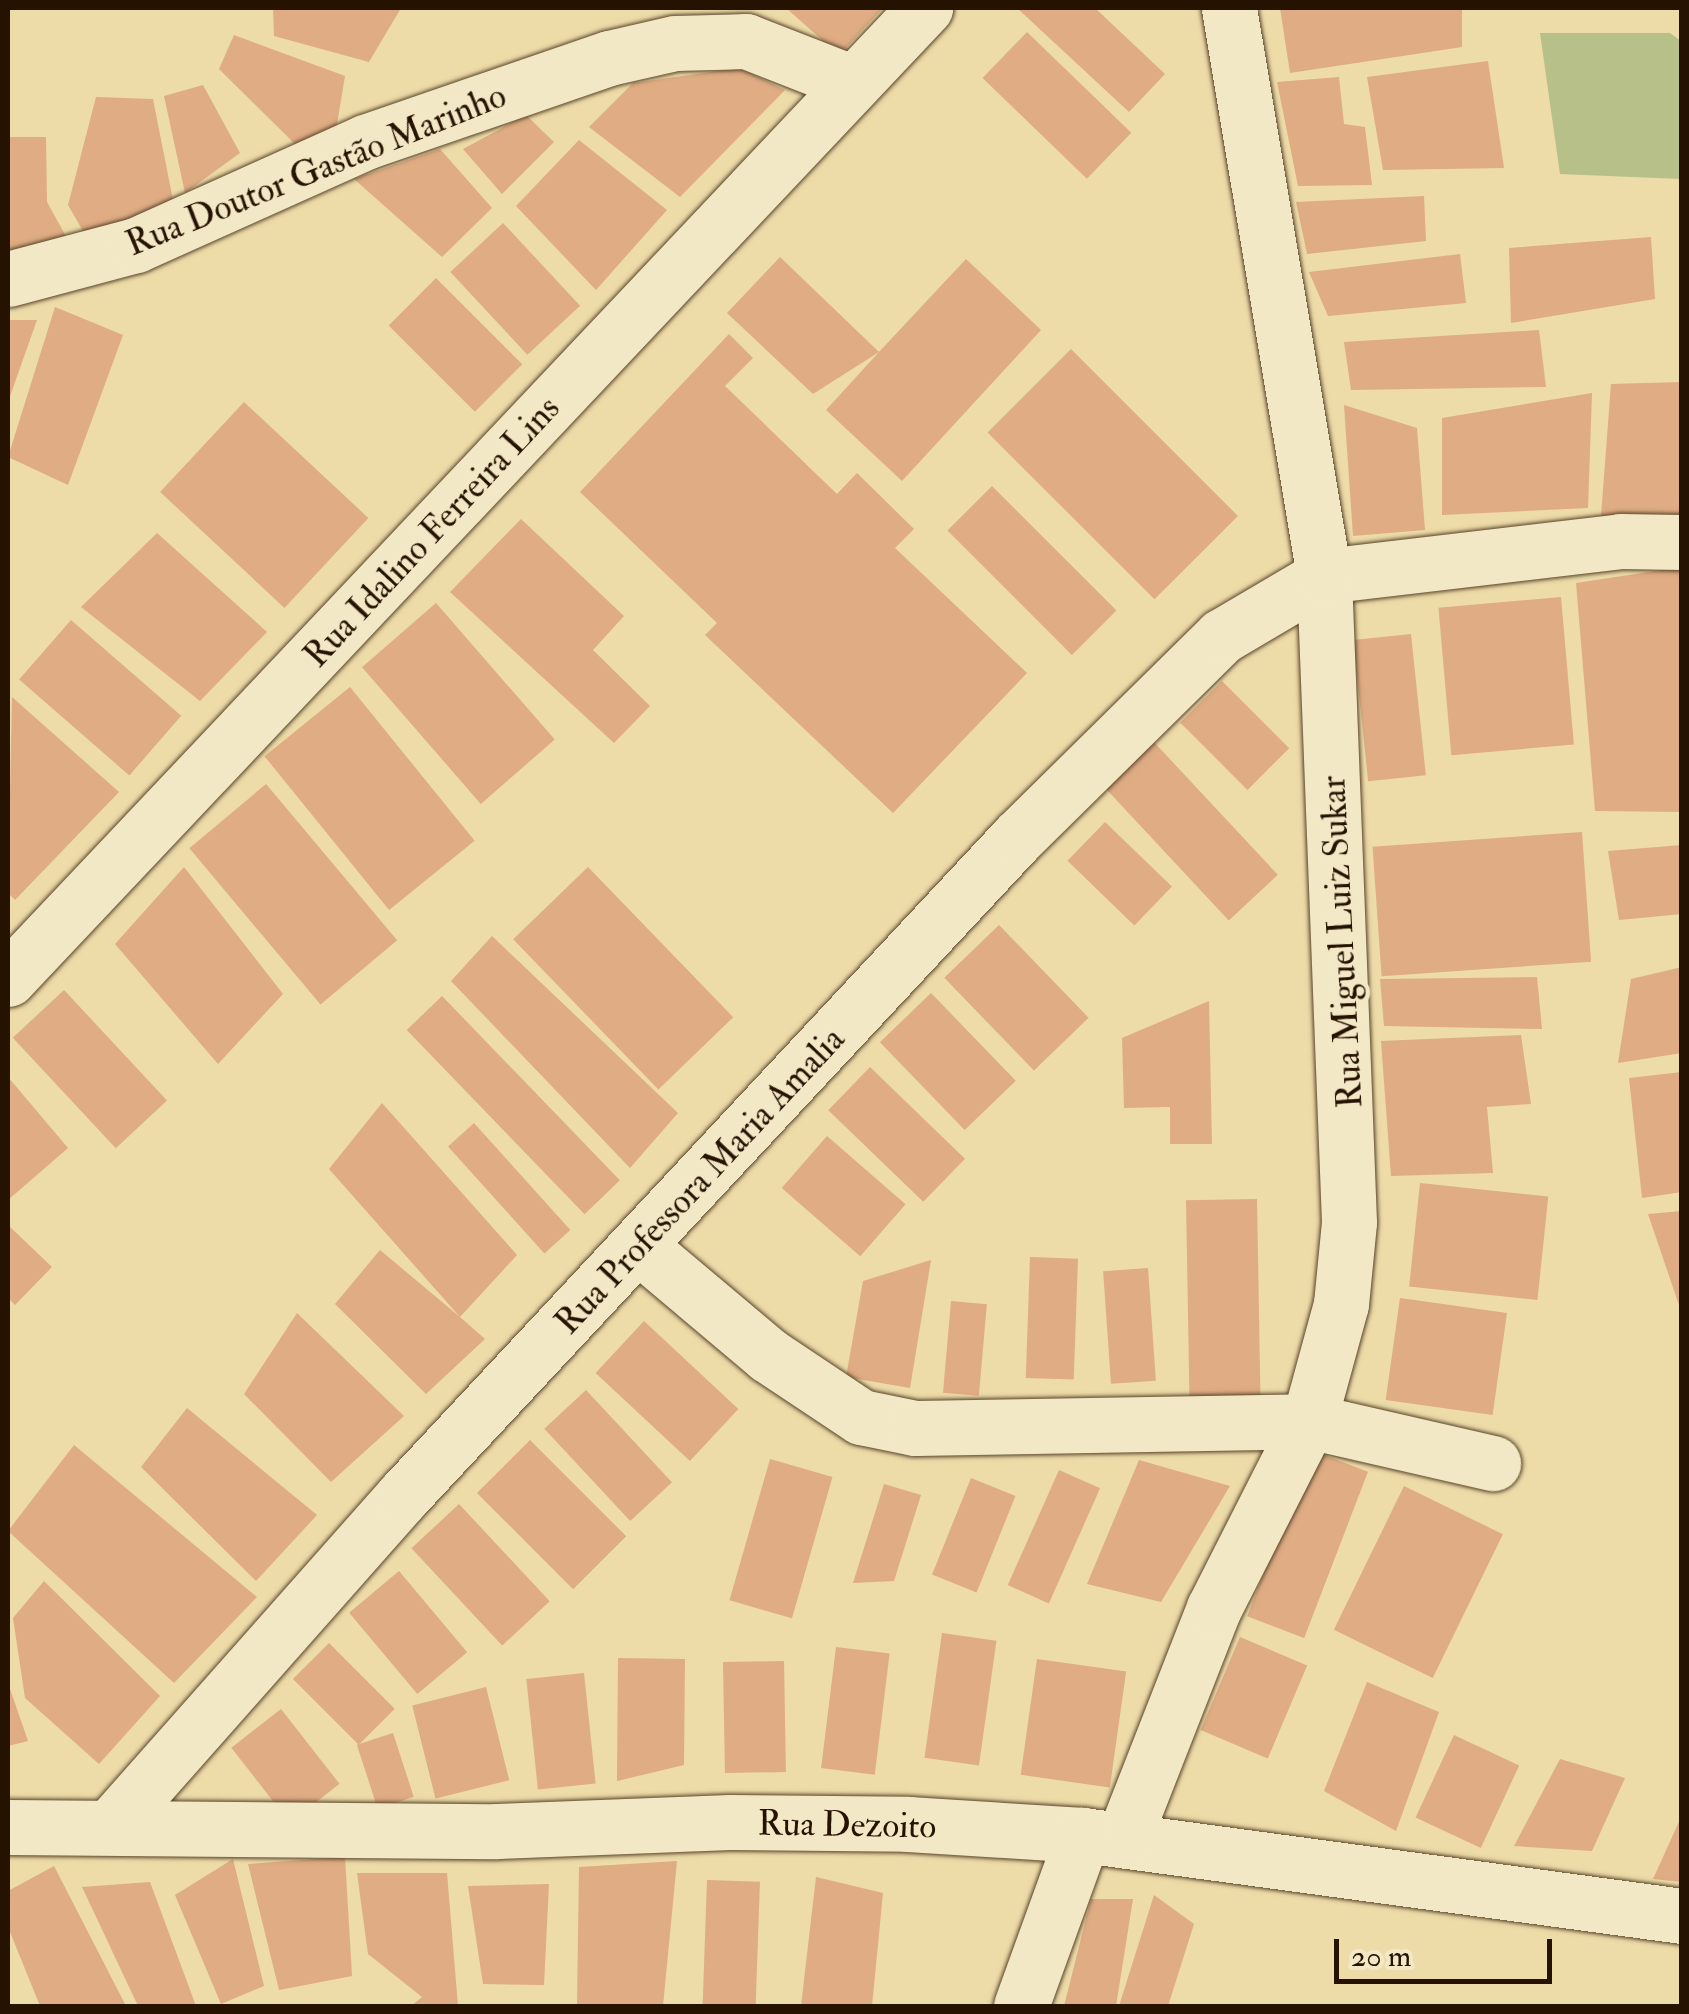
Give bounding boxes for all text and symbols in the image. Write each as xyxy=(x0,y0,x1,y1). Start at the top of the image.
street label: Rua Doutor Gastão Marinho xyxy=(120,75,512,265)
street label: Rua Idalino Ferreira Lins xyxy=(295,388,569,676)
street label: Rua Miguel Luiz Sukar xyxy=(1312,775,1372,1109)
street label: Rua Professora Maria Amalia xyxy=(547,1019,853,1343)
street label: Rua Dezoito xyxy=(757,1802,937,1848)
scale bar xyxy=(1339,1919,1556,1981)
text: 20 m xyxy=(1351,1938,1411,1975)

